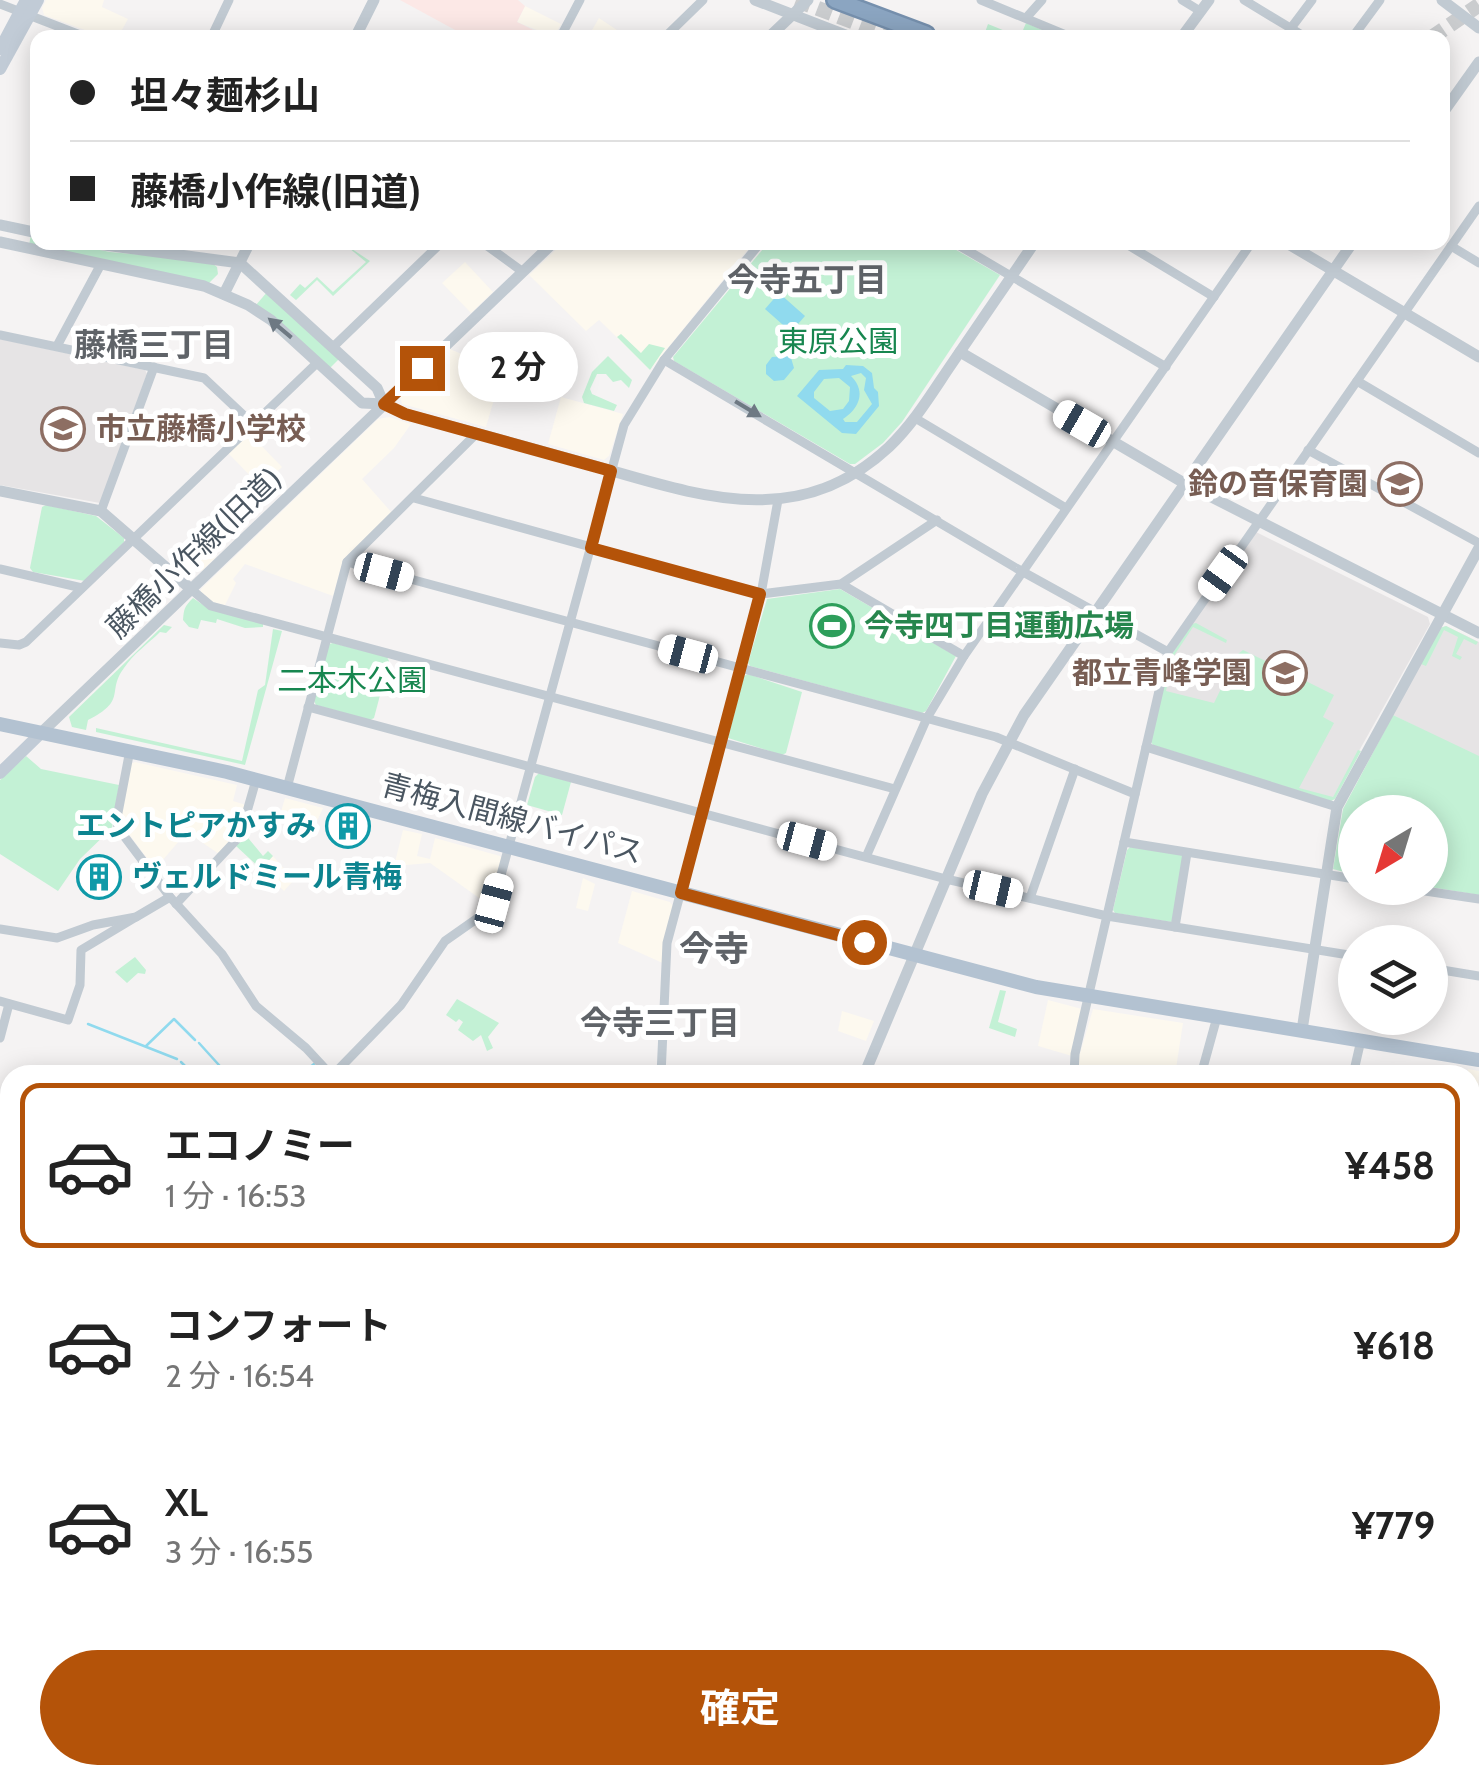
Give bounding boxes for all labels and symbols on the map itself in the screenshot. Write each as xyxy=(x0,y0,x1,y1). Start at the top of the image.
district label: 今寺五丁目 xyxy=(727,260,887,299)
one-way arrow xyxy=(268,318,293,339)
park label: 東原公園 xyxy=(778,323,898,360)
district label: 藤橋三丁目 xyxy=(74,325,234,364)
callout: 2 分 xyxy=(457,333,577,403)
route end xyxy=(400,346,445,391)
car xyxy=(1049,396,1115,452)
one-way arrow xyxy=(734,400,762,417)
school or university icon: 市立藤橋小学校 xyxy=(40,406,86,452)
place label: 市立藤橋小学校 xyxy=(96,410,306,447)
street label: 藤橋小作線(旧道) xyxy=(99,460,289,645)
school or university icon: 鈴の音保育園 xyxy=(1377,461,1423,507)
place label: 鈴の音保育園 xyxy=(1188,465,1368,502)
car xyxy=(1193,540,1253,606)
car xyxy=(351,550,417,594)
sports icon: 今寺四丁目運動広場 xyxy=(809,603,855,649)
place label: 今寺四丁目運動広場 xyxy=(864,607,1134,644)
car xyxy=(655,632,721,676)
school or university icon: 都立青峰学園 xyxy=(1262,650,1308,696)
place label: 都立青峰学園 xyxy=(1072,654,1252,691)
park label: 二本木公園 xyxy=(277,662,427,699)
street label: 青梅入間線バイパス xyxy=(377,766,647,871)
north arrow xyxy=(1338,795,1448,905)
building icon: エントピアかすみ xyxy=(325,803,371,849)
place label: エントピアかすみ xyxy=(76,807,316,844)
car xyxy=(774,819,840,863)
building icon: ヴェルドミール青梅 xyxy=(76,854,122,900)
place label: ヴェルドミール青梅 xyxy=(132,858,402,895)
car xyxy=(960,868,1026,910)
car xyxy=(472,870,516,936)
route start xyxy=(842,920,887,965)
district label: 今寺 xyxy=(679,927,749,970)
district label: 今寺三丁目 xyxy=(580,1003,740,1042)

